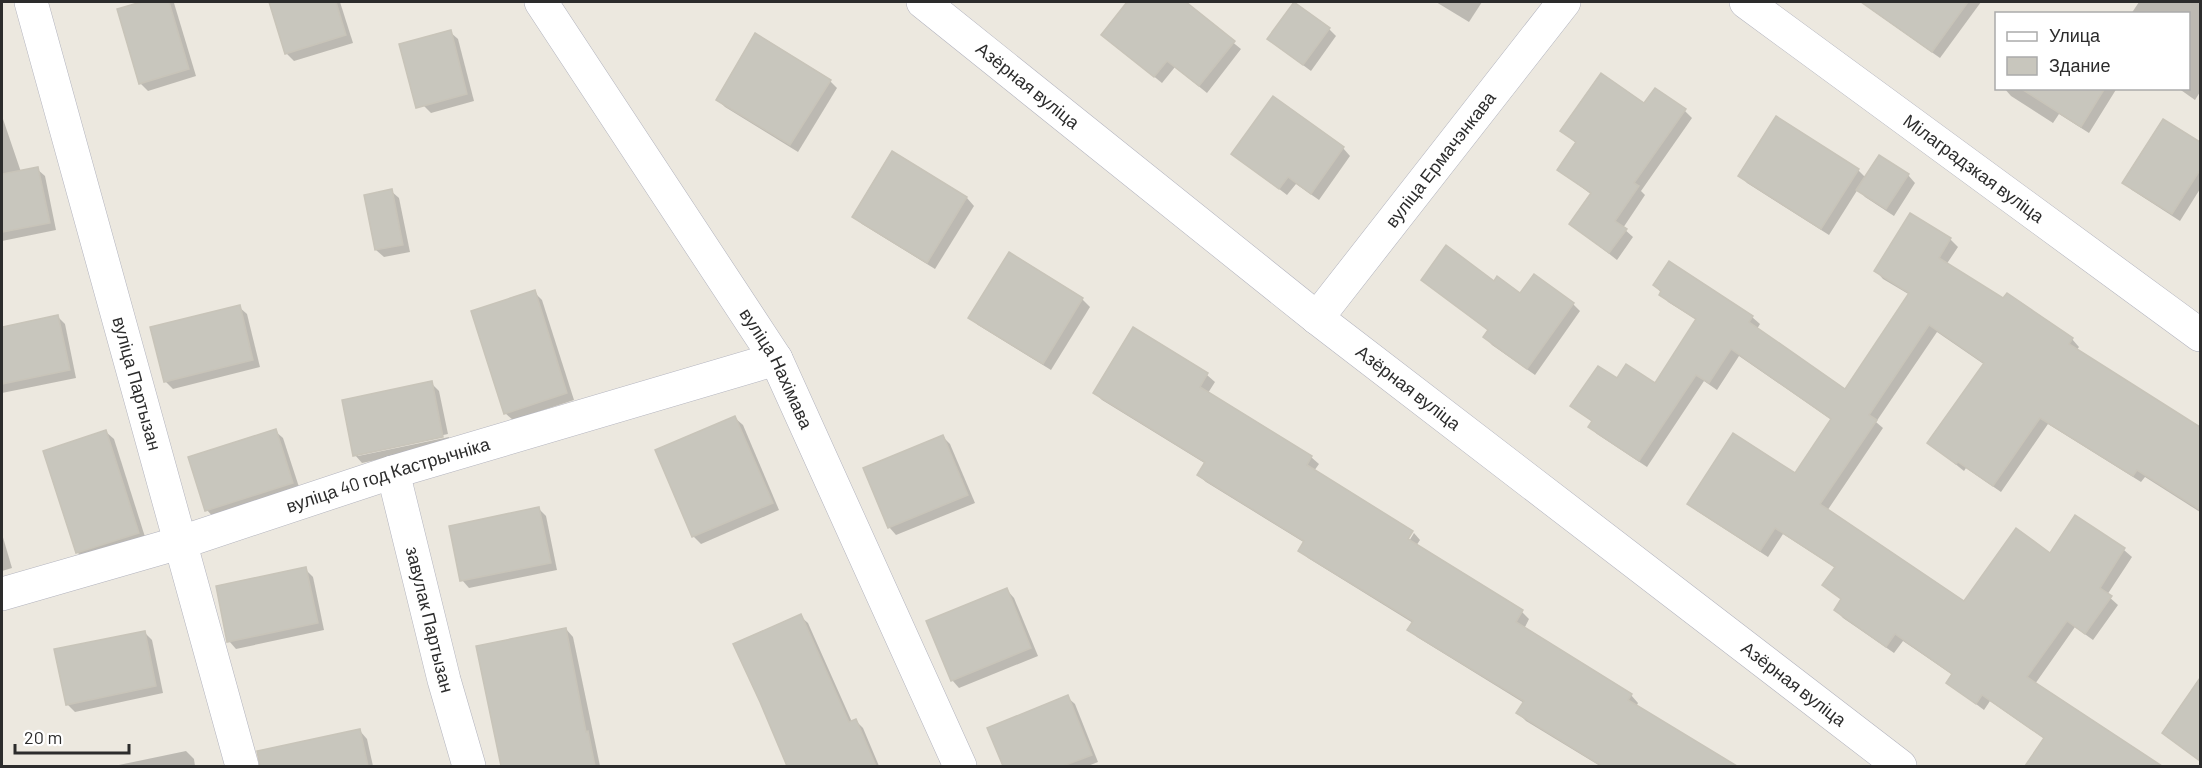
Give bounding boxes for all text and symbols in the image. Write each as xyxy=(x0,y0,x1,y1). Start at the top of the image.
legend xyxy=(1995,12,2190,90)
text: Улица xyxy=(2049,24,2101,46)
street label: Азёрная вуліца xyxy=(972,37,1085,134)
text: Здание xyxy=(2049,54,2110,76)
street label: вуліца Ермачэнкава xyxy=(1380,86,1501,231)
street label: Мілаградзкая вуліца xyxy=(1899,109,2049,227)
street label: вуліца Нахімава xyxy=(736,304,818,433)
street label: вуліца Партызан xyxy=(108,314,166,453)
street label: Азёрная вуліца xyxy=(1352,340,1466,435)
street label: вуліца 40 год Кастрычніка xyxy=(283,432,493,517)
street label: завулак Партызан xyxy=(402,544,459,695)
street label: Азёрная вуліца xyxy=(1737,636,1852,731)
scale bar xyxy=(15,717,129,755)
text: 20 m xyxy=(24,726,62,748)

